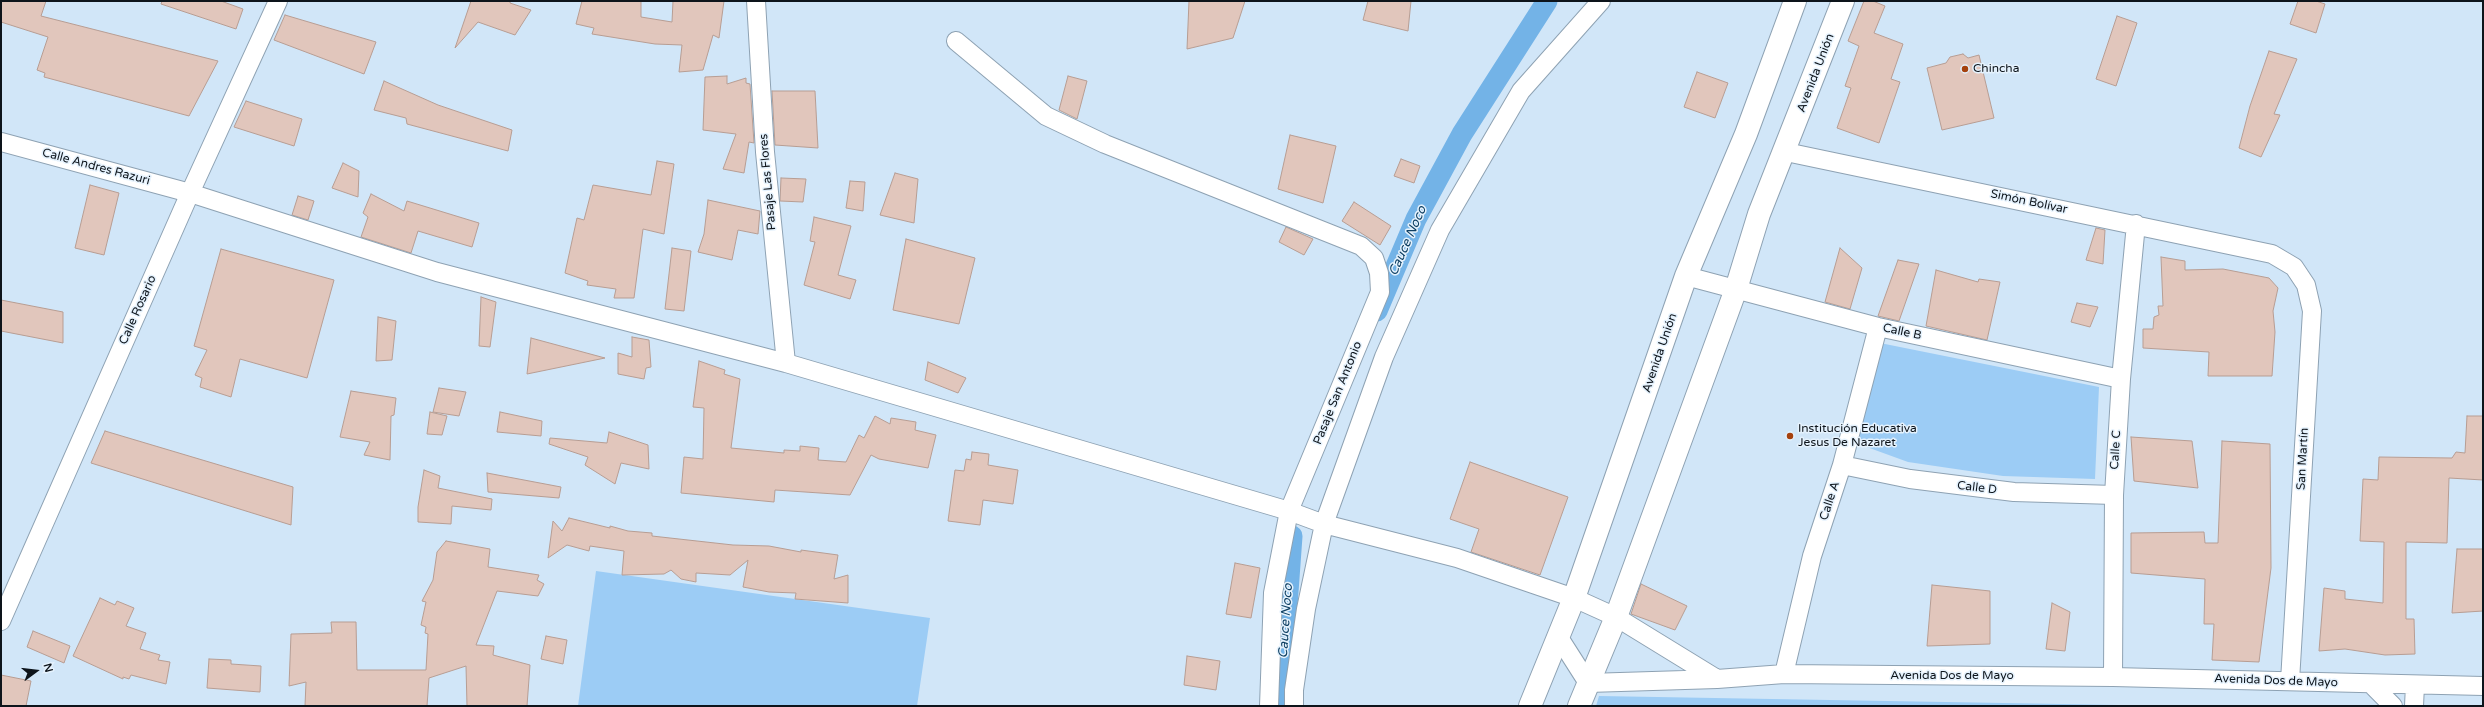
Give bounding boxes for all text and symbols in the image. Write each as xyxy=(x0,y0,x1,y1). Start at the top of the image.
street label: Avenida Unión xyxy=(1794,32,1838,114)
place label: Chincha xyxy=(1973,62,2019,76)
marker: Chincha xyxy=(1960,64,1970,74)
street label: Pasaje Las Flores xyxy=(757,133,779,231)
street label: Calle Andres Razuri xyxy=(41,146,151,188)
street label: Simón Bolívar xyxy=(1989,187,2069,217)
water label: Cauce Noco xyxy=(1386,204,1430,278)
street label: Calle Rosario xyxy=(116,273,160,347)
street label: Avenida Unión xyxy=(1640,311,1680,395)
street label: Calle B xyxy=(1881,321,1923,343)
street label: Pasaje San Antonio xyxy=(1311,339,1365,447)
place label: Institución Educativa Jesus De Nazaret xyxy=(1798,422,1917,450)
street label: San Martín xyxy=(2294,427,2312,491)
street label: Calle C xyxy=(2108,430,2124,470)
marker: Institución Educativa Jesus De Nazaret xyxy=(1785,431,1795,441)
street label: Calle D xyxy=(1956,478,1998,498)
street label: Calle A xyxy=(1817,480,1843,522)
water label: Cauce Noco xyxy=(1276,583,1296,659)
north arrow xyxy=(16,651,56,691)
text: N xyxy=(41,662,55,674)
street label: Avenida Dos de Mayo xyxy=(1890,669,2014,683)
street label: Avenida Dos de Mayo xyxy=(2214,672,2338,690)

